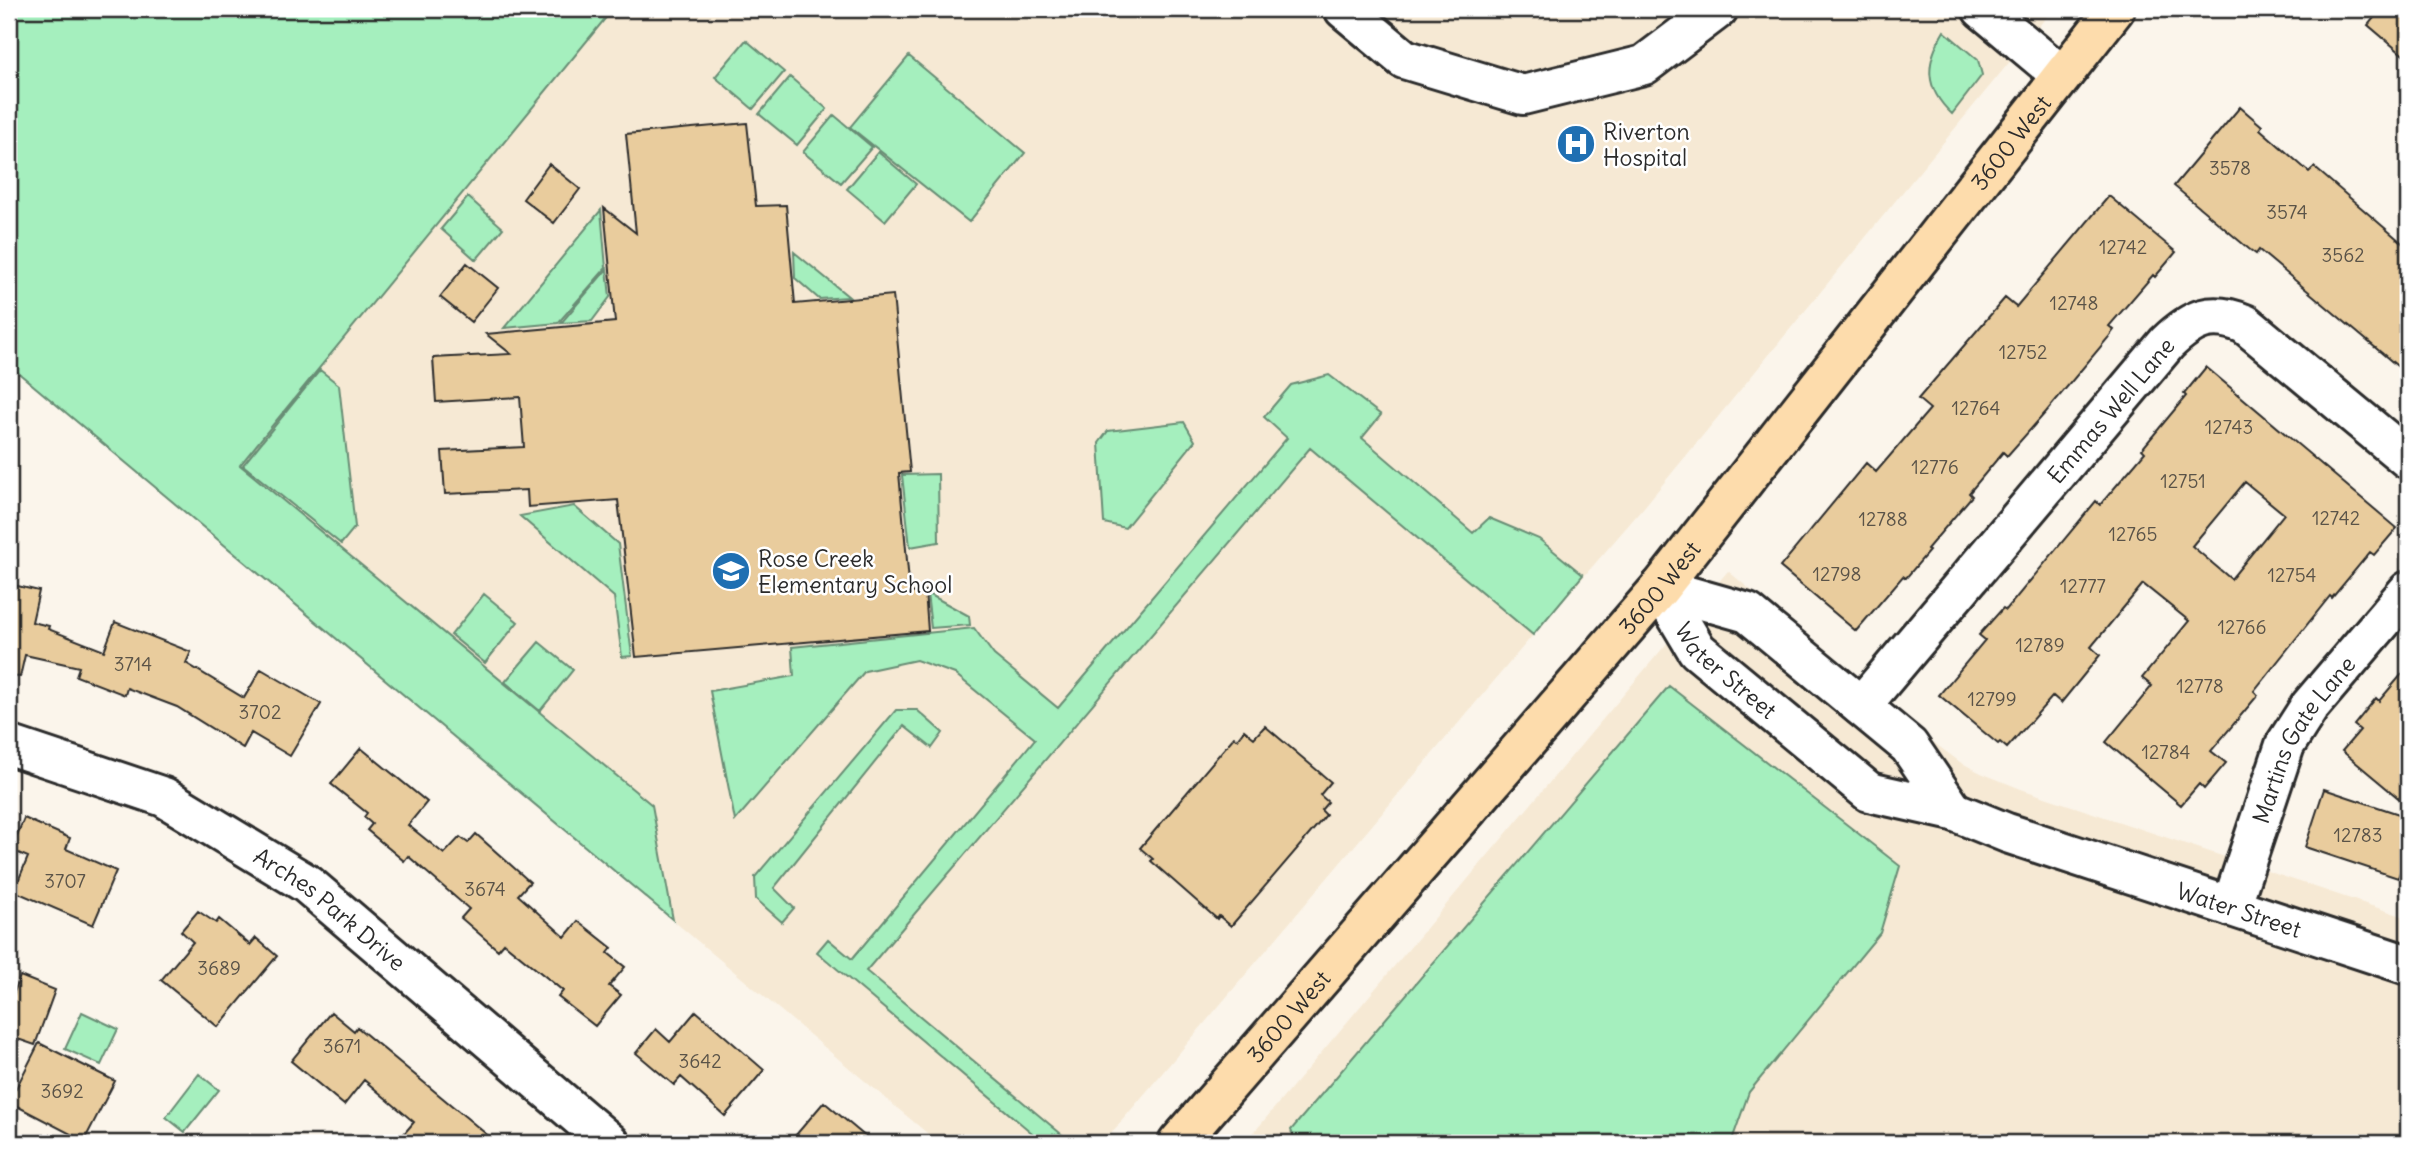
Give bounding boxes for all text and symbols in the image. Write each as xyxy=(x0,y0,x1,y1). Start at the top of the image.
street label: 3600 West xyxy=(1964,89,2057,196)
place label: Riverton Hospital xyxy=(1603,117,1690,172)
hospital icon: Riverton Hospital xyxy=(1555,123,1597,165)
house number: 3578 xyxy=(2209,156,2251,180)
house number: 3574 xyxy=(2266,200,2308,224)
house number: 12742 xyxy=(2099,235,2147,259)
house number: 3562 xyxy=(2321,243,2365,267)
house number: 12748 xyxy=(2050,291,2098,315)
street label: Emmas Well Lane xyxy=(2041,331,2180,489)
house number: 12752 xyxy=(1999,340,2047,364)
house number: 12764 xyxy=(1952,396,2000,420)
house number: 12743 xyxy=(2205,415,2253,439)
house number: 12776 xyxy=(1911,455,1959,479)
house number: 12751 xyxy=(2160,469,2206,493)
house number: 12742 xyxy=(2312,506,2360,530)
house number: 12788 xyxy=(1858,507,1908,531)
house number: 12765 xyxy=(2109,522,2157,546)
street label: 3600 West xyxy=(1612,535,1706,640)
place label: Rose Creek Elementary School xyxy=(758,544,952,599)
school or university icon: Rose Creek Elementary School xyxy=(710,550,752,592)
house number: 12798 xyxy=(1812,562,1862,586)
house number: 12754 xyxy=(2267,563,2317,587)
house number: 12777 xyxy=(2060,574,2106,598)
house number: 12766 xyxy=(2218,615,2266,639)
street label: Water Street xyxy=(1669,617,1783,725)
house number: 12789 xyxy=(2015,633,2065,657)
street label: Martins Gate Lane xyxy=(2245,650,2361,827)
house number: 3714 xyxy=(114,652,152,676)
house number: 12778 xyxy=(2176,674,2224,698)
house number: 12799 xyxy=(1967,687,2017,711)
house number: 3702 xyxy=(238,700,282,724)
house number: 12784 xyxy=(2141,740,2191,764)
house number: 12783 xyxy=(2333,823,2383,847)
street label: Arches Park Drive xyxy=(249,841,412,977)
house number: 3707 xyxy=(44,869,86,893)
street label: Water Street xyxy=(2173,875,2305,943)
house number: 3674 xyxy=(464,877,506,901)
house number: 3689 xyxy=(197,956,241,980)
street label: 3600 West xyxy=(1240,964,1336,1068)
house number: 3671 xyxy=(323,1034,361,1058)
house number: 3642 xyxy=(678,1049,722,1073)
house number: 3692 xyxy=(40,1079,84,1103)

